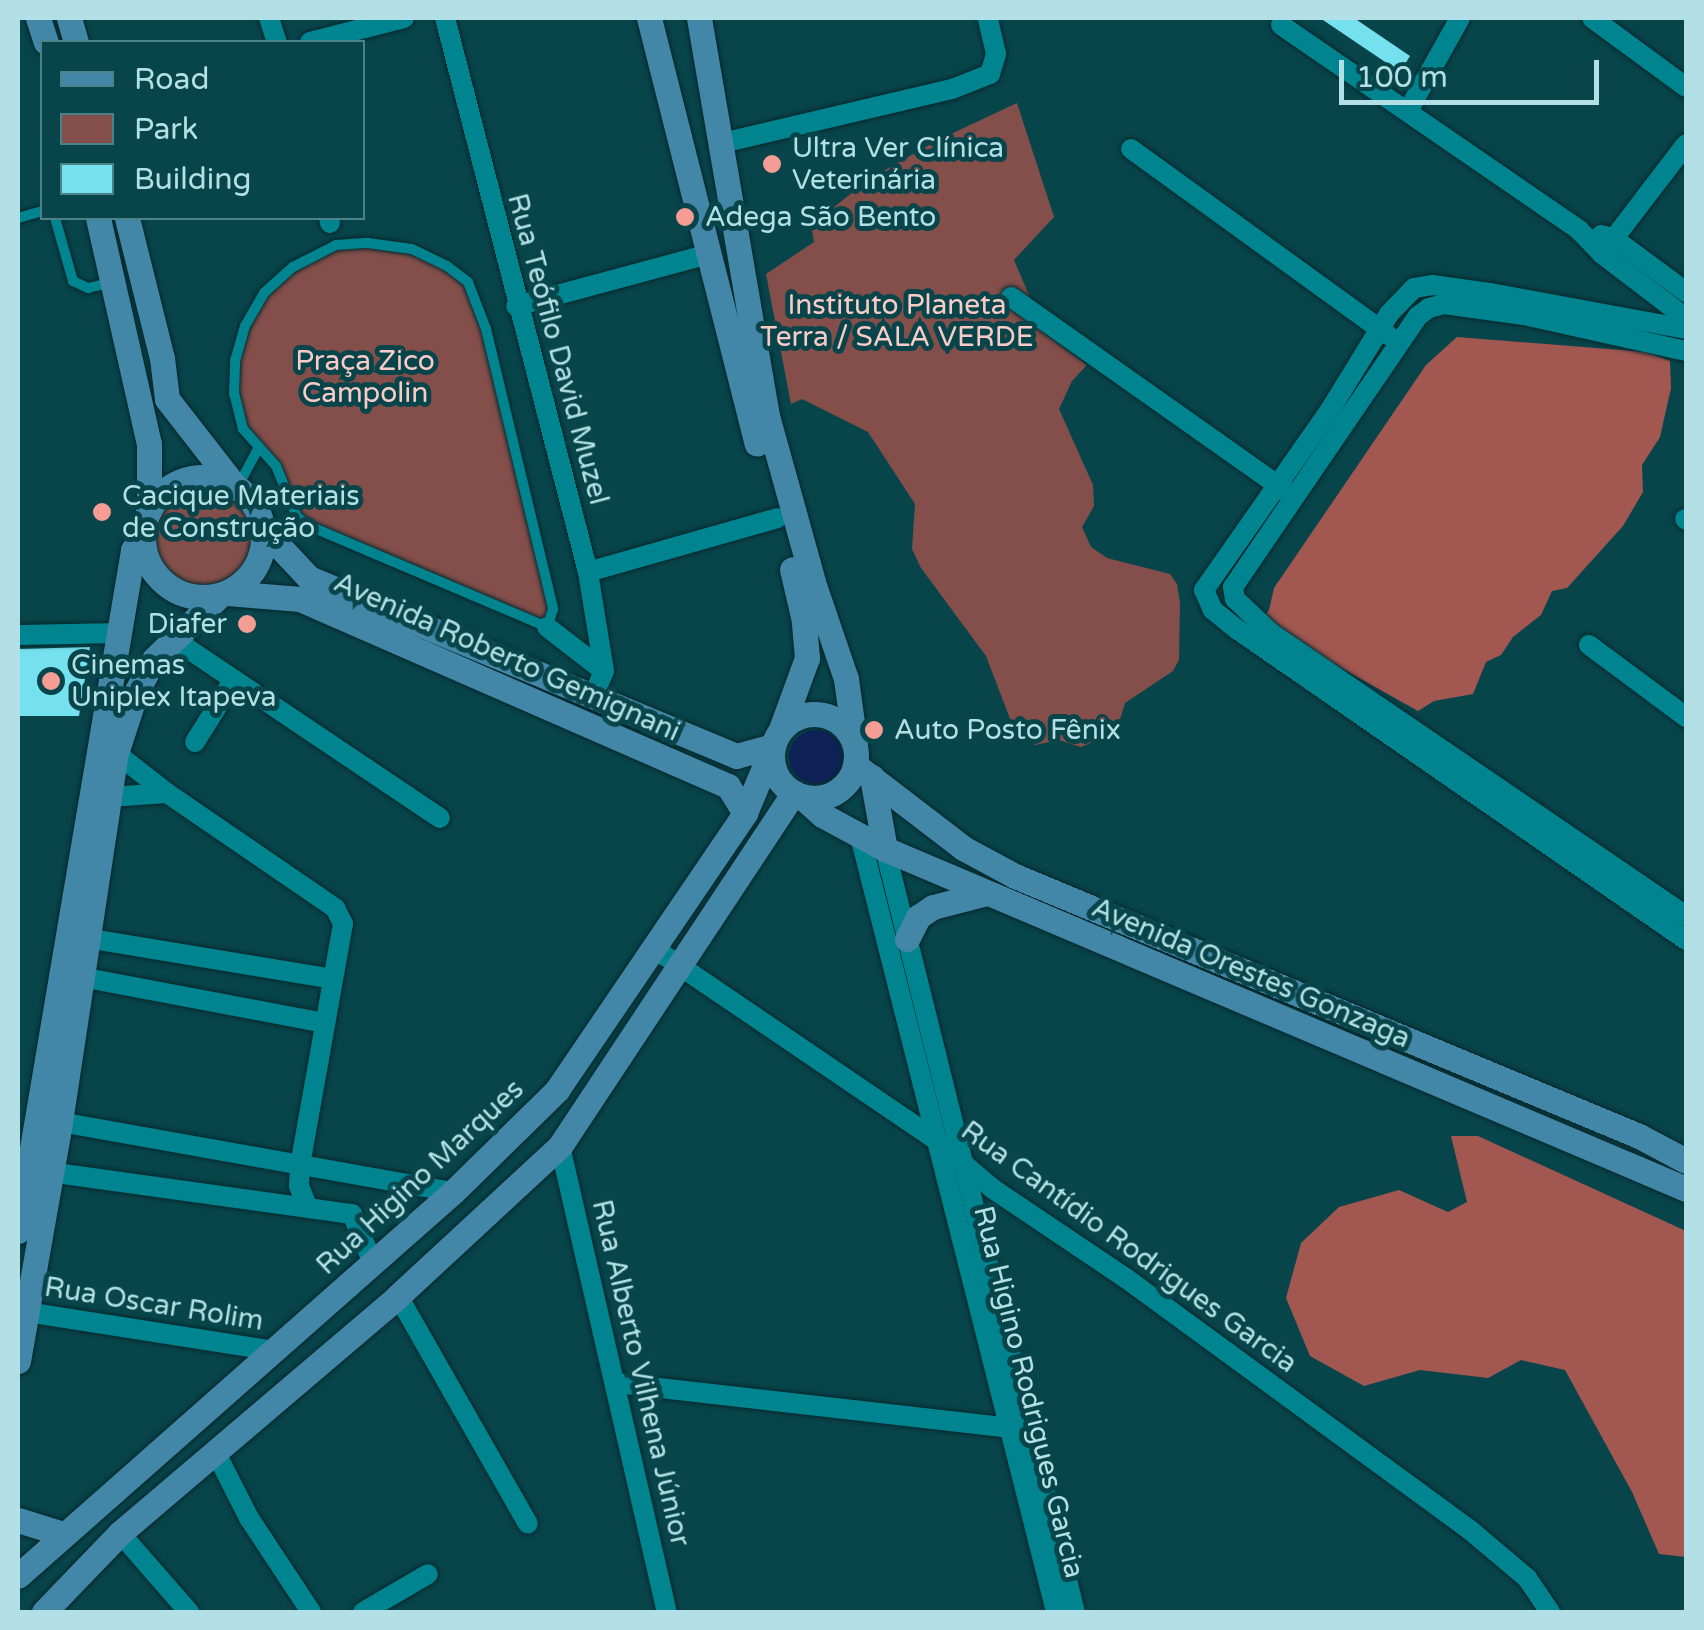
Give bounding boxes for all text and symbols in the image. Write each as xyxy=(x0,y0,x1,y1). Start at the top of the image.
legend xyxy=(40,40,365,220)
scale bar xyxy=(1344,40,1604,102)
text: 100 m xyxy=(1356,59,1448,96)
text: Road xyxy=(134,61,209,98)
text: Park xyxy=(134,111,198,148)
place label: Ultra Ver Clínica Veterinária xyxy=(792,131,1004,197)
marker: Ultra Ver Clínica Veterinária xyxy=(761,153,783,175)
text: Building xyxy=(134,161,251,198)
street label: Rua Teófilo David Muzel xyxy=(500,190,616,508)
place label: Adega São Bento xyxy=(705,200,936,234)
marker: Adega São Bento xyxy=(674,206,696,228)
park label: Instituto Planeta Terra / SALA VERDE xyxy=(760,288,1034,354)
park label: Praça Zico Campolin xyxy=(295,344,435,410)
place label: Cacique Materiais de Construção xyxy=(122,479,360,545)
marker: Cacique Materiais de Construção xyxy=(91,501,113,523)
street label: Avenida Roberto Gemignani xyxy=(329,565,685,749)
place label: Diafer xyxy=(147,607,227,641)
marker: Diafer xyxy=(236,613,258,635)
place label: Cinemas Uniplex Itapeva xyxy=(71,648,276,714)
marker: Cinemas Uniplex Itapeva xyxy=(40,670,62,692)
place label: Auto Posto Fênix xyxy=(894,713,1121,747)
marker: Auto Posto Fênix xyxy=(863,719,885,741)
street label: Avenida Orestes Gonzaga xyxy=(1087,891,1415,1055)
street label: Rua Higino Marques xyxy=(309,1072,531,1282)
street label: Rua Cantídio Rodrigues Garcia xyxy=(954,1114,1304,1380)
street label: Rua Alberto Vilhena Júnior xyxy=(585,1196,697,1550)
street label: Rua Higino Rodrigues Garcia xyxy=(966,1202,1092,1582)
street label: Rua Oscar Rolim xyxy=(42,1270,266,1338)

